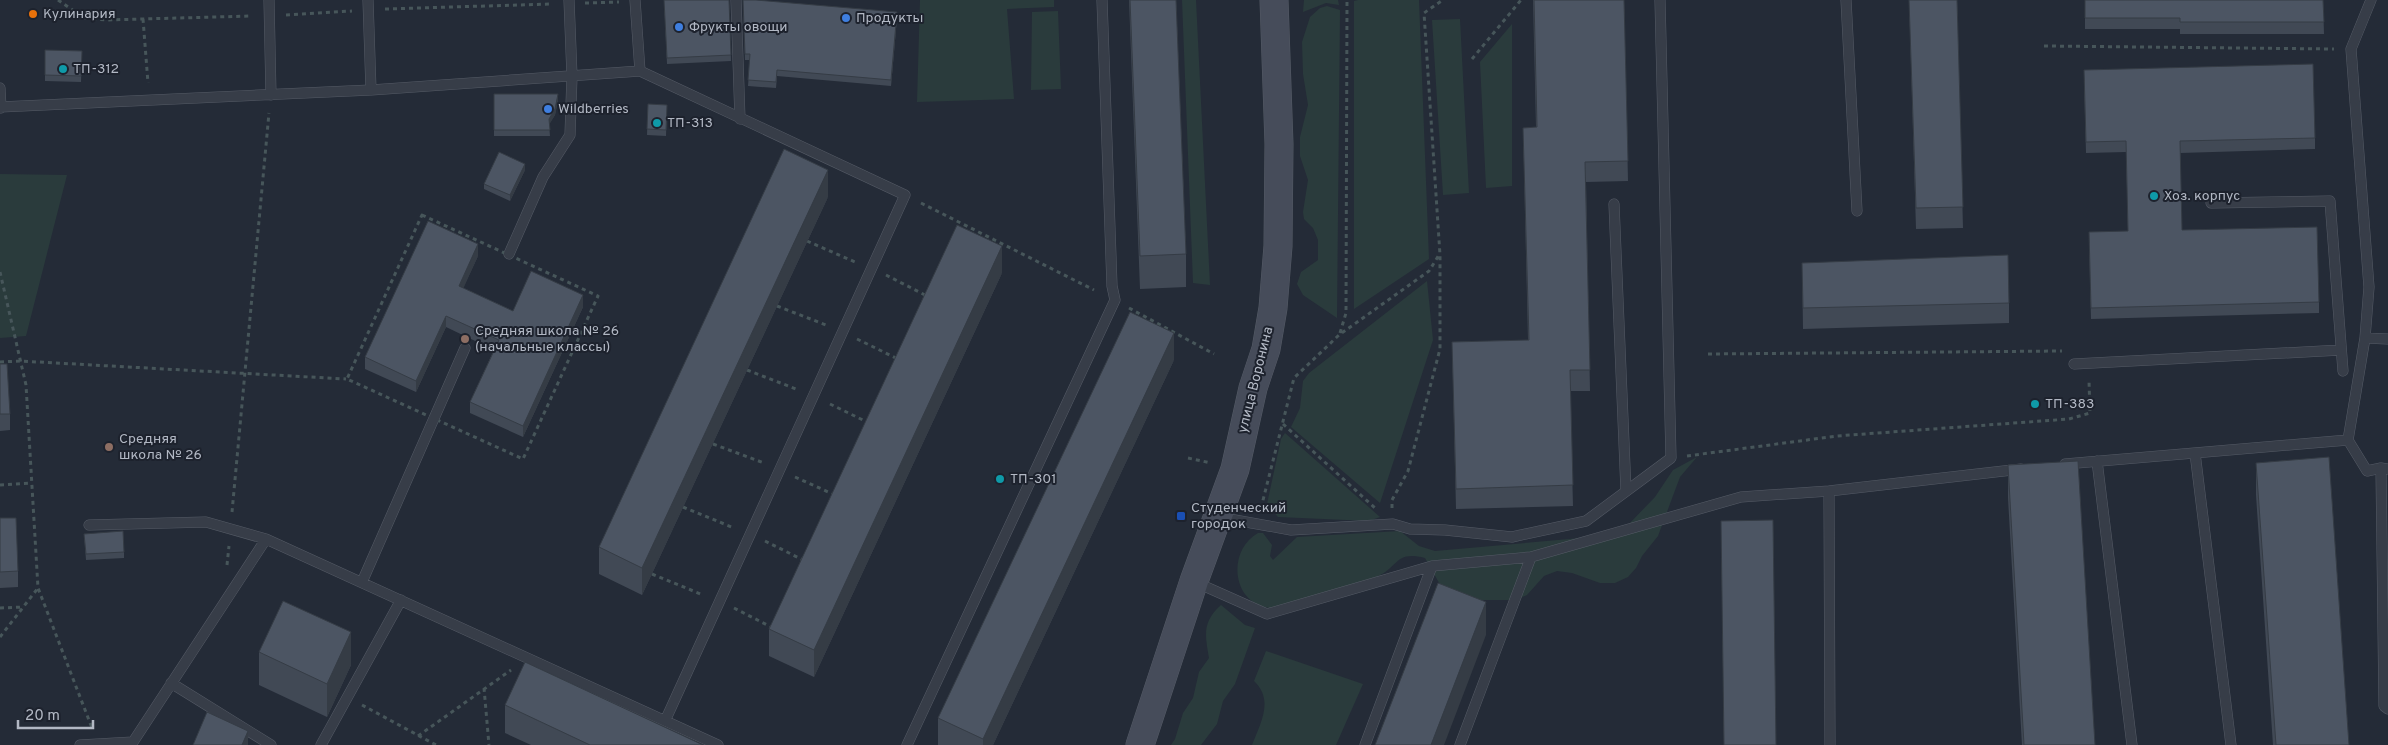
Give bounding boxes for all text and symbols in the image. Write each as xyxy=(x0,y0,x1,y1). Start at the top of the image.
place label: Кулинария xyxy=(43,6,116,23)
marker: Кулинария xyxy=(27,8,39,20)
place label: Продукты xyxy=(856,10,923,27)
marker: Продукты xyxy=(840,12,852,24)
place label: Фрукты овощи xyxy=(689,19,788,36)
marker: Фрукты овощи xyxy=(673,21,685,33)
place label: ТП-312 xyxy=(73,61,119,78)
marker: ТП-312 xyxy=(57,63,69,75)
place label: Wildberries xyxy=(558,101,629,118)
marker: Wildberries xyxy=(542,103,554,115)
place label: ТП-313 xyxy=(667,115,713,132)
marker: ТП-313 xyxy=(651,117,663,129)
place label: Хоз. корпус xyxy=(2164,188,2240,205)
marker: Хоз. корпус xyxy=(2148,190,2160,202)
place label: Средняя школа № 26 (начальные классы) xyxy=(475,323,619,356)
street label: улица Воронина xyxy=(1235,325,1277,435)
marker: Средняя школа № 26 (начальные классы) xyxy=(459,333,471,345)
place label: ТП-383 xyxy=(2045,396,2094,413)
marker: ТП-383 xyxy=(2029,398,2041,410)
place label: Средняя школа № 26 xyxy=(119,431,202,464)
marker: Средняя школа № 26 xyxy=(103,441,115,453)
place label: ТП-301 xyxy=(1010,471,1057,488)
marker: ТП-301 xyxy=(994,473,1006,485)
place label: Студенческий городок xyxy=(1191,500,1286,533)
marker: Студенческий городок xyxy=(1175,510,1187,522)
scale bar xyxy=(18,698,92,730)
text: 20 m xyxy=(25,707,60,726)

